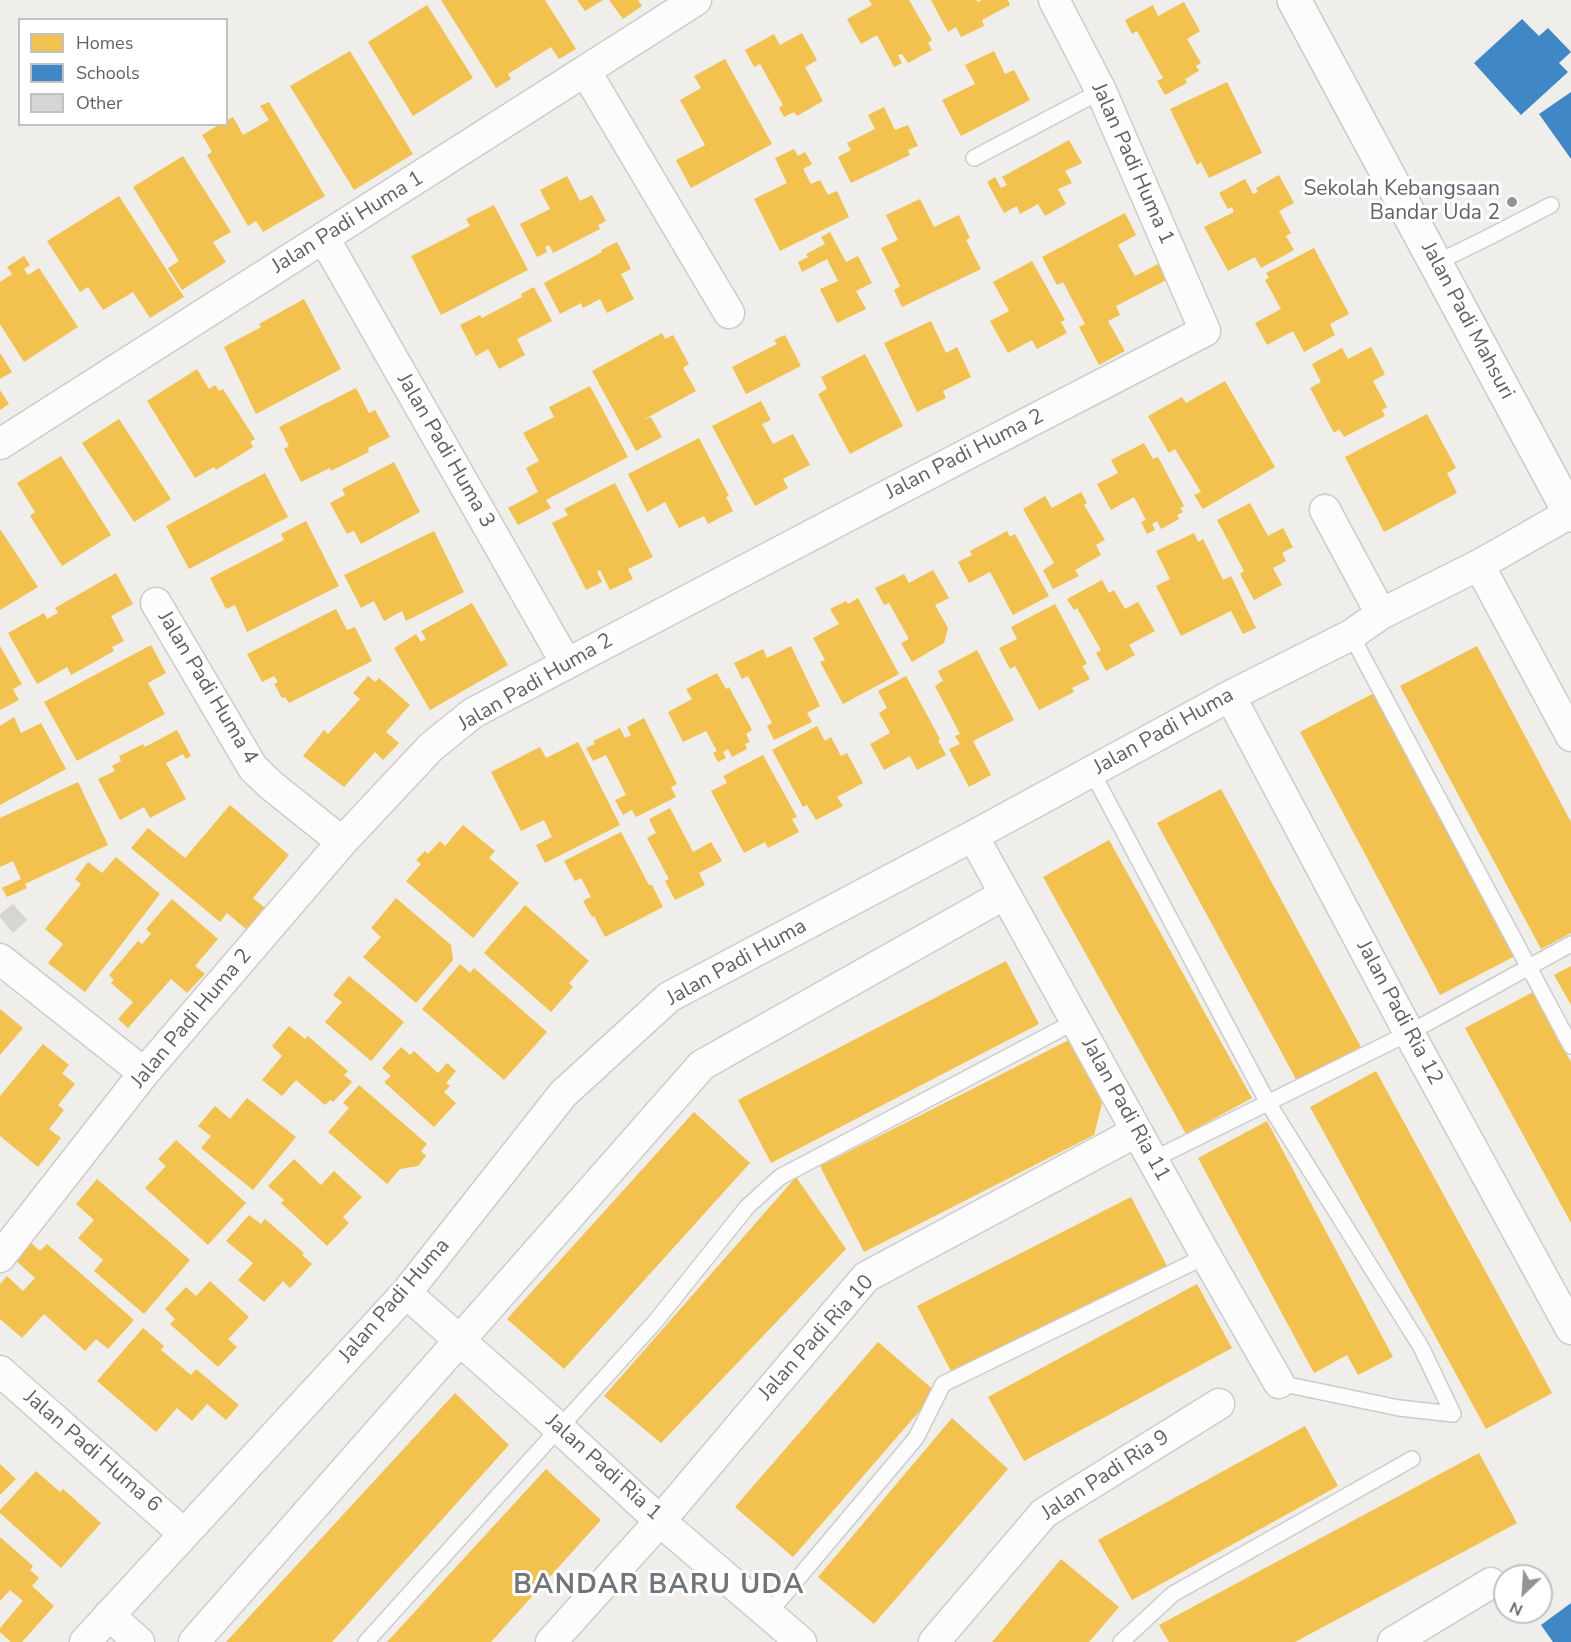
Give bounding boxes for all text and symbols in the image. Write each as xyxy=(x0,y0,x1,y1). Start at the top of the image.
legend xyxy=(18,18,228,126)
text: Homes xyxy=(76,31,133,55)
text: Schools xyxy=(76,61,140,85)
street label: Jalan Padi Huma 1 xyxy=(1085,79,1179,249)
text: Other xyxy=(76,91,122,115)
street label: Jalan Padi Huma 1 xyxy=(268,166,428,280)
place label: Sekolah Kebangsaan Bandar Uda 2 xyxy=(1303,177,1500,227)
marker: Sekolah Kebangsaan Bandar Uda 2 xyxy=(1505,195,1519,209)
street label: Jalan Padi Mahsuri xyxy=(1415,238,1519,404)
street label: Jalan Padi Huma 3 xyxy=(391,369,499,533)
street label: Jalan Padi Huma 2 xyxy=(882,404,1048,506)
street label: Jalan Padi Huma 4 xyxy=(151,607,263,769)
street label: Jalan Padi Huma 2 xyxy=(454,629,618,737)
street label: Jalan Padi Huma xyxy=(1090,683,1238,781)
street label: Jalan Padi Huma xyxy=(663,914,811,1012)
street label: Jalan Padi Ria 12 xyxy=(1350,937,1448,1089)
street label: Jalan Padi Huma 2 xyxy=(126,944,258,1094)
street label: Jalan Padi Ria 11 xyxy=(1075,1034,1175,1186)
street label: Jalan Padi Huma xyxy=(334,1234,456,1368)
street label: Jalan Padi Ria 10 xyxy=(754,1270,880,1406)
street label: Jalan Padi Huma 6 xyxy=(18,1385,166,1519)
street label: Jalan Padi Ria 1 xyxy=(540,1409,666,1527)
street label: Jalan Padi Ria 9 xyxy=(1037,1425,1175,1527)
north arrow xyxy=(1493,1564,1553,1624)
district label: BANDAR BARU UDA xyxy=(513,1570,805,1602)
text: N xyxy=(1506,1596,1526,1621)

